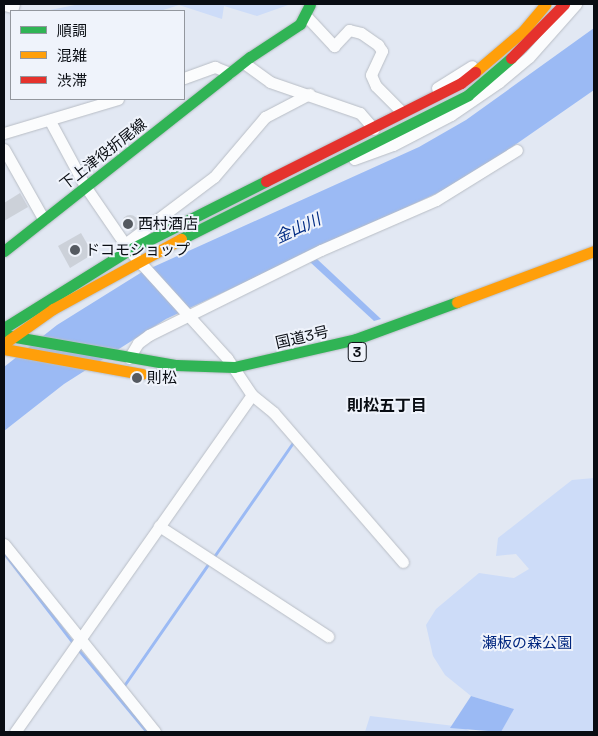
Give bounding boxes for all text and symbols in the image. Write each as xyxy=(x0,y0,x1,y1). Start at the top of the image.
legend xyxy=(10,10,185,100)
text: 順調 xyxy=(57,21,87,40)
text: 混雑 xyxy=(57,46,87,65)
text: 渋滞 xyxy=(57,71,87,90)
street label: 下上津役折尾線 xyxy=(56,115,150,193)
water label: 金山川 xyxy=(272,210,324,248)
place label: 西村酒店 xyxy=(138,215,198,233)
marker: 西村酒店 xyxy=(122,218,134,230)
place label: ドコモショップ xyxy=(85,241,190,259)
marker: ドコモショップ xyxy=(69,244,81,256)
street label: 国道3号 xyxy=(274,322,330,352)
road number: 3 xyxy=(347,341,367,364)
place label: 則松 xyxy=(147,369,177,387)
marker: 則松 xyxy=(131,372,143,384)
district label: 則松五丁目 xyxy=(347,396,427,416)
park label: 瀬板の森公園 xyxy=(482,634,572,652)

